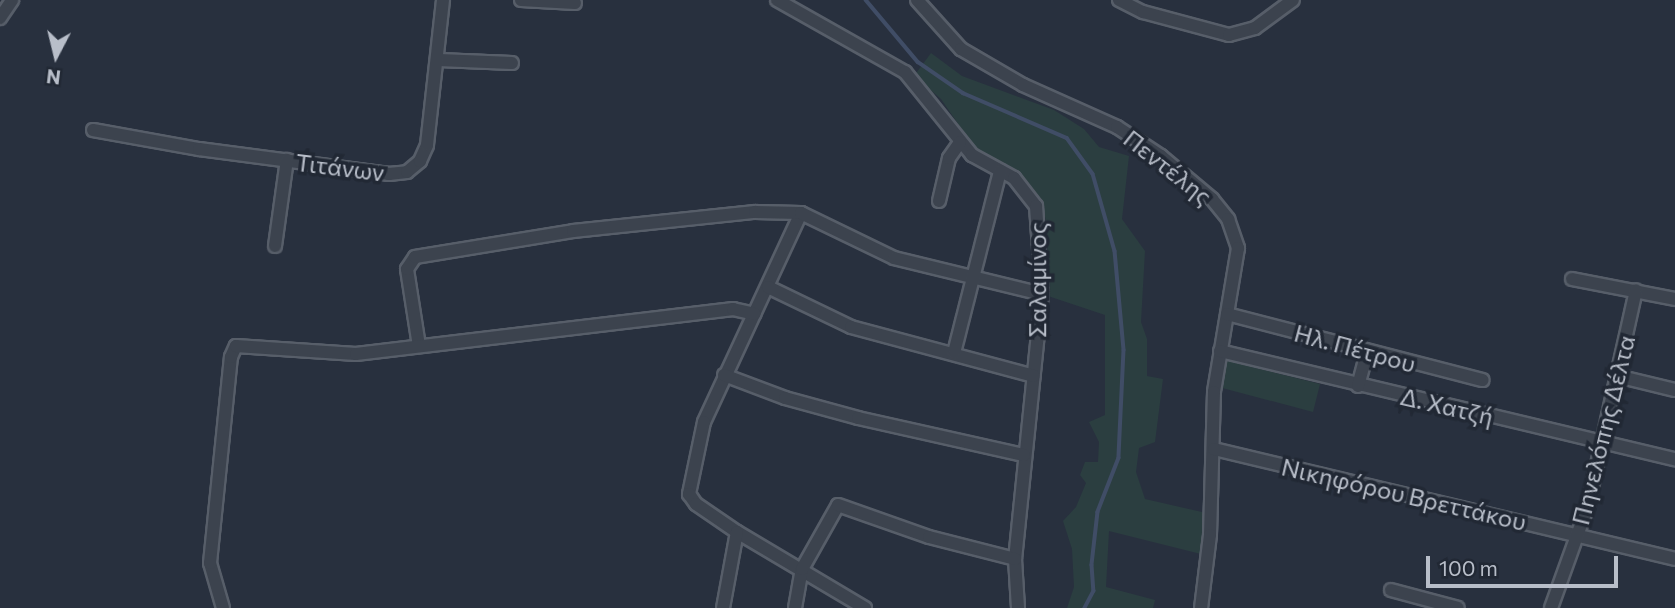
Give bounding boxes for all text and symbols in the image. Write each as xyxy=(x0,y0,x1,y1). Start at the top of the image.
north arrow xyxy=(21,21,91,91)
text: N xyxy=(45,65,62,90)
street label: Πεντέλης xyxy=(1118,124,1218,210)
street label: Τιτάνων xyxy=(294,147,386,187)
street label: Σαλαμίνος xyxy=(1023,222,1051,338)
street label: Ηλ. Πέτρου xyxy=(1291,318,1419,378)
street label: Πηνελόπης Δέλτα xyxy=(1566,332,1640,528)
street label: Δ. Χατζή xyxy=(1398,381,1496,431)
street label: Νικηφόρου Βρεττάκου xyxy=(1279,452,1529,536)
scale bar xyxy=(1430,542,1622,586)
text: 100 m xyxy=(1439,555,1498,580)

